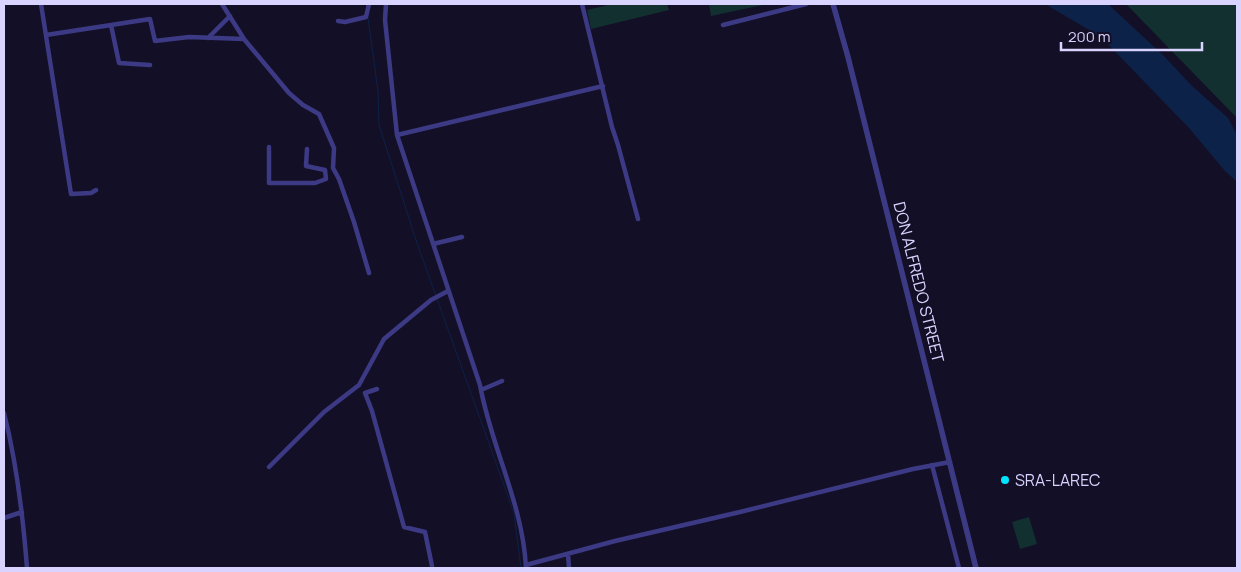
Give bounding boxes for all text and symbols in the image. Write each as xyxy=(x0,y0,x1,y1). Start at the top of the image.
scale bar xyxy=(1061,20,1202,52)
text: 200 m xyxy=(1068,26,1111,47)
street label: DON ALFREDO STREET xyxy=(888,199,950,365)
place label: SRA-LAREC xyxy=(1015,469,1100,491)
marker: SRA-LAREC xyxy=(999,474,1011,486)

